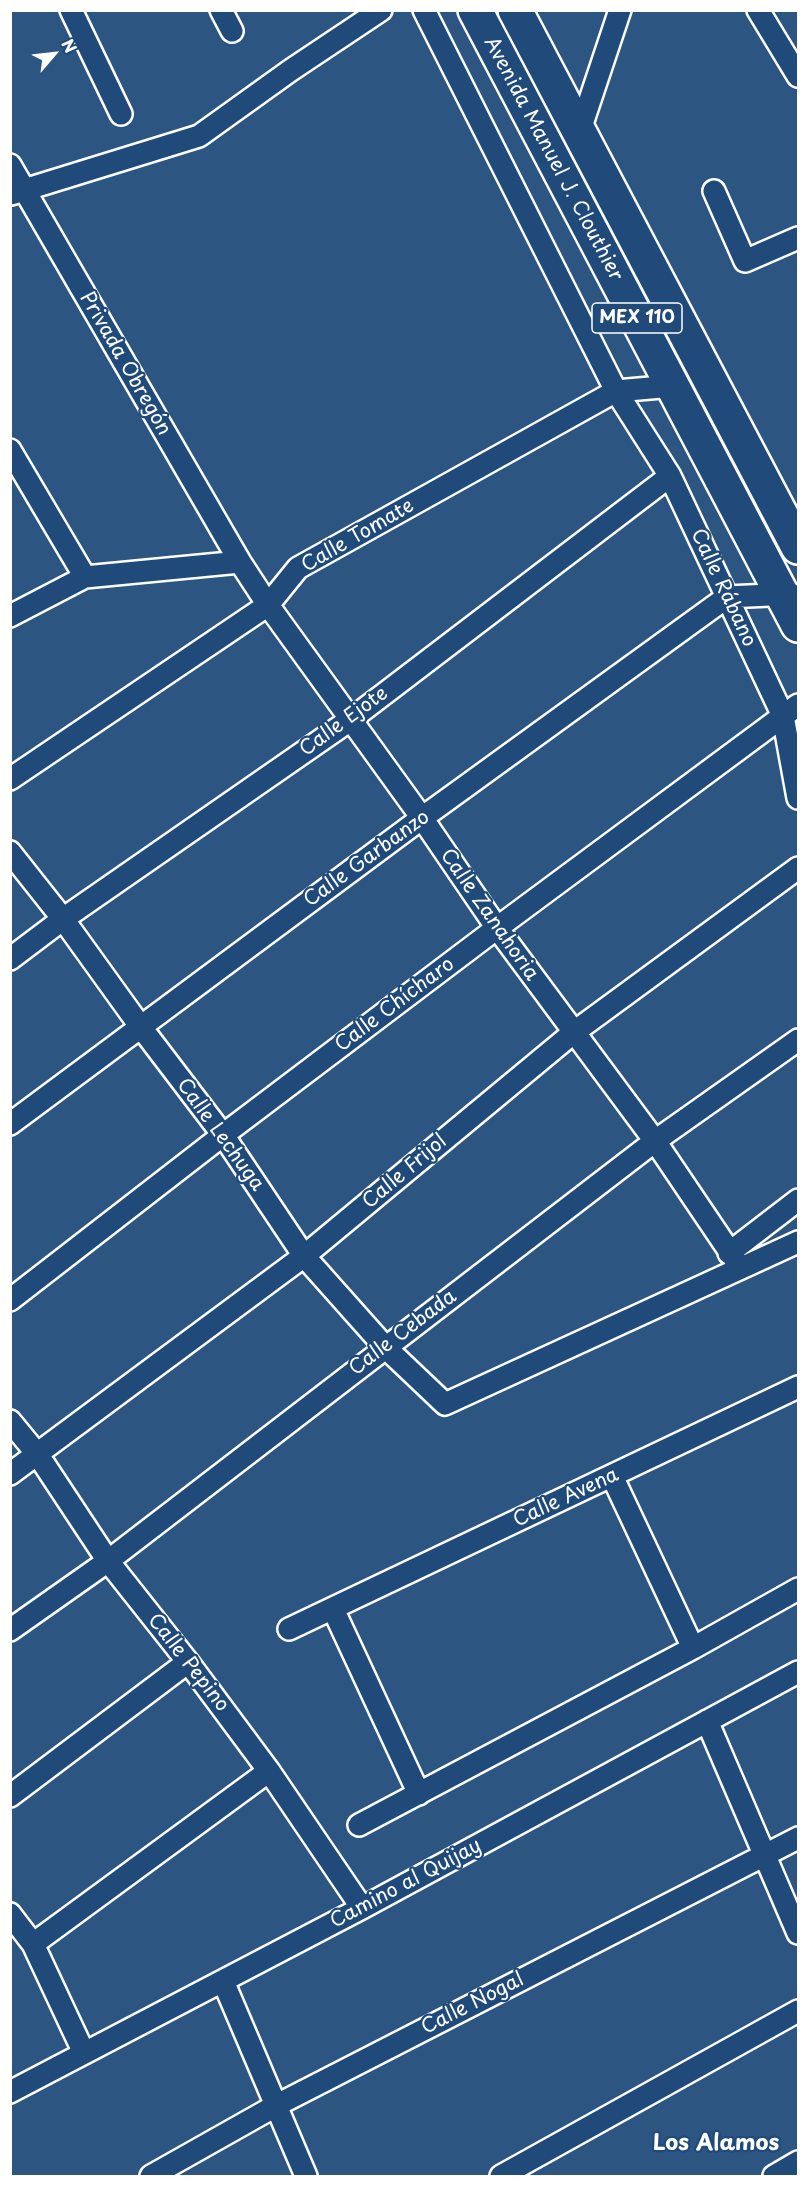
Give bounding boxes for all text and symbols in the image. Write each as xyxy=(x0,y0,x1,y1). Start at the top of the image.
north arrow xyxy=(24,24,84,84)
street label: Avenida Manuel J. Clouthier xyxy=(478,33,628,285)
text: N xyxy=(56,34,83,57)
street label: Privada Obregón xyxy=(74,288,176,440)
road number: MEX 110 xyxy=(592,303,682,333)
street label: Calle Tomate xyxy=(298,494,418,578)
street label: Calle Rábano xyxy=(685,525,761,651)
street label: Calle Ejote xyxy=(295,682,393,762)
street label: Calle Garbanzo xyxy=(300,805,434,913)
street label: Calle Zanahoria xyxy=(435,844,543,986)
street label: Calle Chícharo xyxy=(331,952,459,1058)
street label: Calle Lechuga xyxy=(171,1074,269,1196)
street label: Calle Frijol xyxy=(358,1130,452,1214)
street label: Calle Cebada xyxy=(345,1285,461,1381)
street label: Calle Avena xyxy=(509,1463,623,1533)
street label: Calle Pepino xyxy=(142,1609,234,1717)
street label: Camino al Quijay xyxy=(326,1834,486,1934)
street label: Calle Nogal xyxy=(418,1968,528,2040)
district label: Los Alamos xyxy=(653,2131,779,2157)

